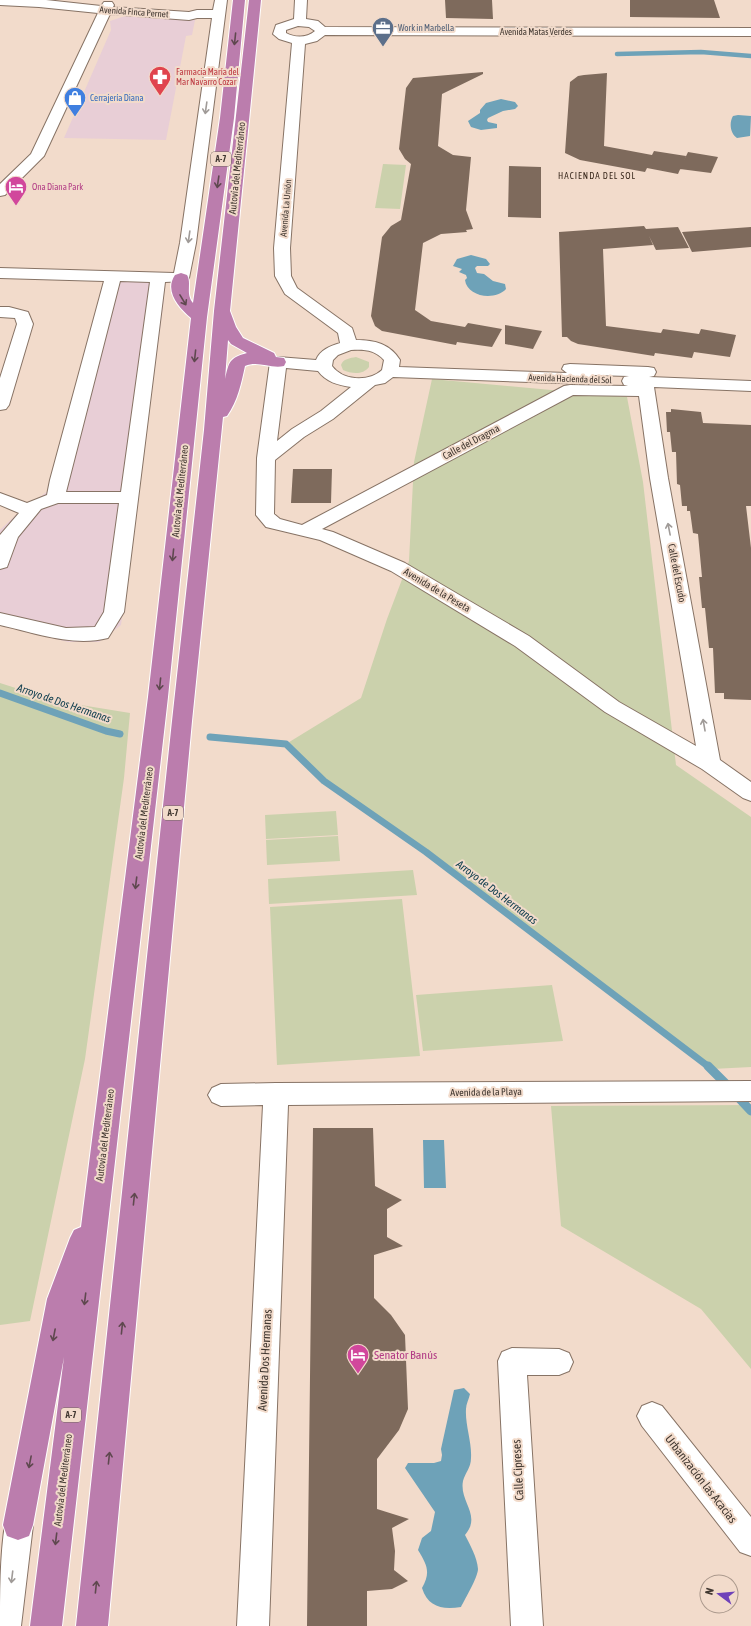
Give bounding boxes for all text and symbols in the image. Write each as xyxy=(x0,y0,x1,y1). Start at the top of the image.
street label: Avenida Finca Pernet xyxy=(99,5,169,19)
office icon: Work in Marbella xyxy=(370,15,396,48)
place label: Work in Marbella xyxy=(398,23,454,33)
street label: Avenida Matas Verdes xyxy=(500,27,572,37)
one-way arrow xyxy=(231,32,239,45)
pharmacy icon: Farmacia María del Mar Navarro Cozar xyxy=(147,64,173,97)
place label: Farmacia María del Mar Navarro Cozar xyxy=(176,67,239,87)
shop icon: Cerrajería Diana xyxy=(62,85,88,118)
place label: Cerrajería Diana xyxy=(90,93,144,103)
one-way arrow xyxy=(202,101,210,114)
street label: Autovía del Mediterráneo xyxy=(227,121,247,215)
road number: A-7 xyxy=(211,152,231,166)
district label: HACIENDA DEL SOL xyxy=(558,171,636,181)
hotel icon: Ona Diana Park xyxy=(3,174,29,207)
one-way arrow xyxy=(214,175,222,188)
street label: Avenida La Unión xyxy=(279,179,293,237)
place label: Ona Diana Park xyxy=(32,182,83,192)
one-way arrow xyxy=(185,230,193,243)
one-way arrow xyxy=(180,294,188,306)
one-way arrow xyxy=(191,349,198,362)
street label: Avenida Hacienda del Sol xyxy=(528,373,613,385)
street label: Calle del Dragma xyxy=(441,422,502,462)
street label: Autovía del Mediterráneo xyxy=(170,444,190,538)
one-way arrow xyxy=(664,522,672,535)
street label: Calle del Escudo xyxy=(666,543,688,603)
one-way arrow xyxy=(170,548,177,561)
street label: Avenida de la Peseta xyxy=(402,566,473,614)
one-way arrow xyxy=(156,677,163,690)
water label: Arroyo de Dos Hermanas xyxy=(15,681,112,725)
one-way arrow xyxy=(700,719,708,732)
street label: Autovía del Mediterráneo xyxy=(133,766,155,860)
road number: A-7 xyxy=(163,806,183,820)
water label: Arroyo de Dos Hermanas xyxy=(453,857,540,926)
one-way arrow xyxy=(132,876,139,889)
street label: Avenida de la Playa xyxy=(450,1086,522,1098)
street label: Autovía del Mediterráneo xyxy=(94,1088,116,1182)
one-way arrow xyxy=(131,1193,138,1206)
one-way arrow xyxy=(81,1292,89,1305)
street label: Avenida Dos Hermanas xyxy=(255,1309,275,1411)
one-way arrow xyxy=(118,1322,125,1335)
one-way arrow xyxy=(50,1328,58,1341)
hotel icon: Senator Banús xyxy=(345,1342,371,1375)
place label: Senator Banús xyxy=(374,1348,437,1362)
road number: A-7 xyxy=(61,1408,81,1422)
street label: Urbanización las Acacias xyxy=(662,1432,740,1526)
street label: Autovía del Mediterráneo xyxy=(52,1433,74,1527)
street label: Calle Cipreses xyxy=(509,1439,527,1501)
one-way arrow xyxy=(105,1452,112,1465)
one-way arrow xyxy=(26,1456,34,1469)
one-way arrow xyxy=(52,1532,60,1545)
one-way arrow xyxy=(8,1570,15,1583)
north arrow xyxy=(699,1574,739,1614)
one-way arrow xyxy=(92,1581,99,1594)
text: N xyxy=(703,1586,716,1596)

